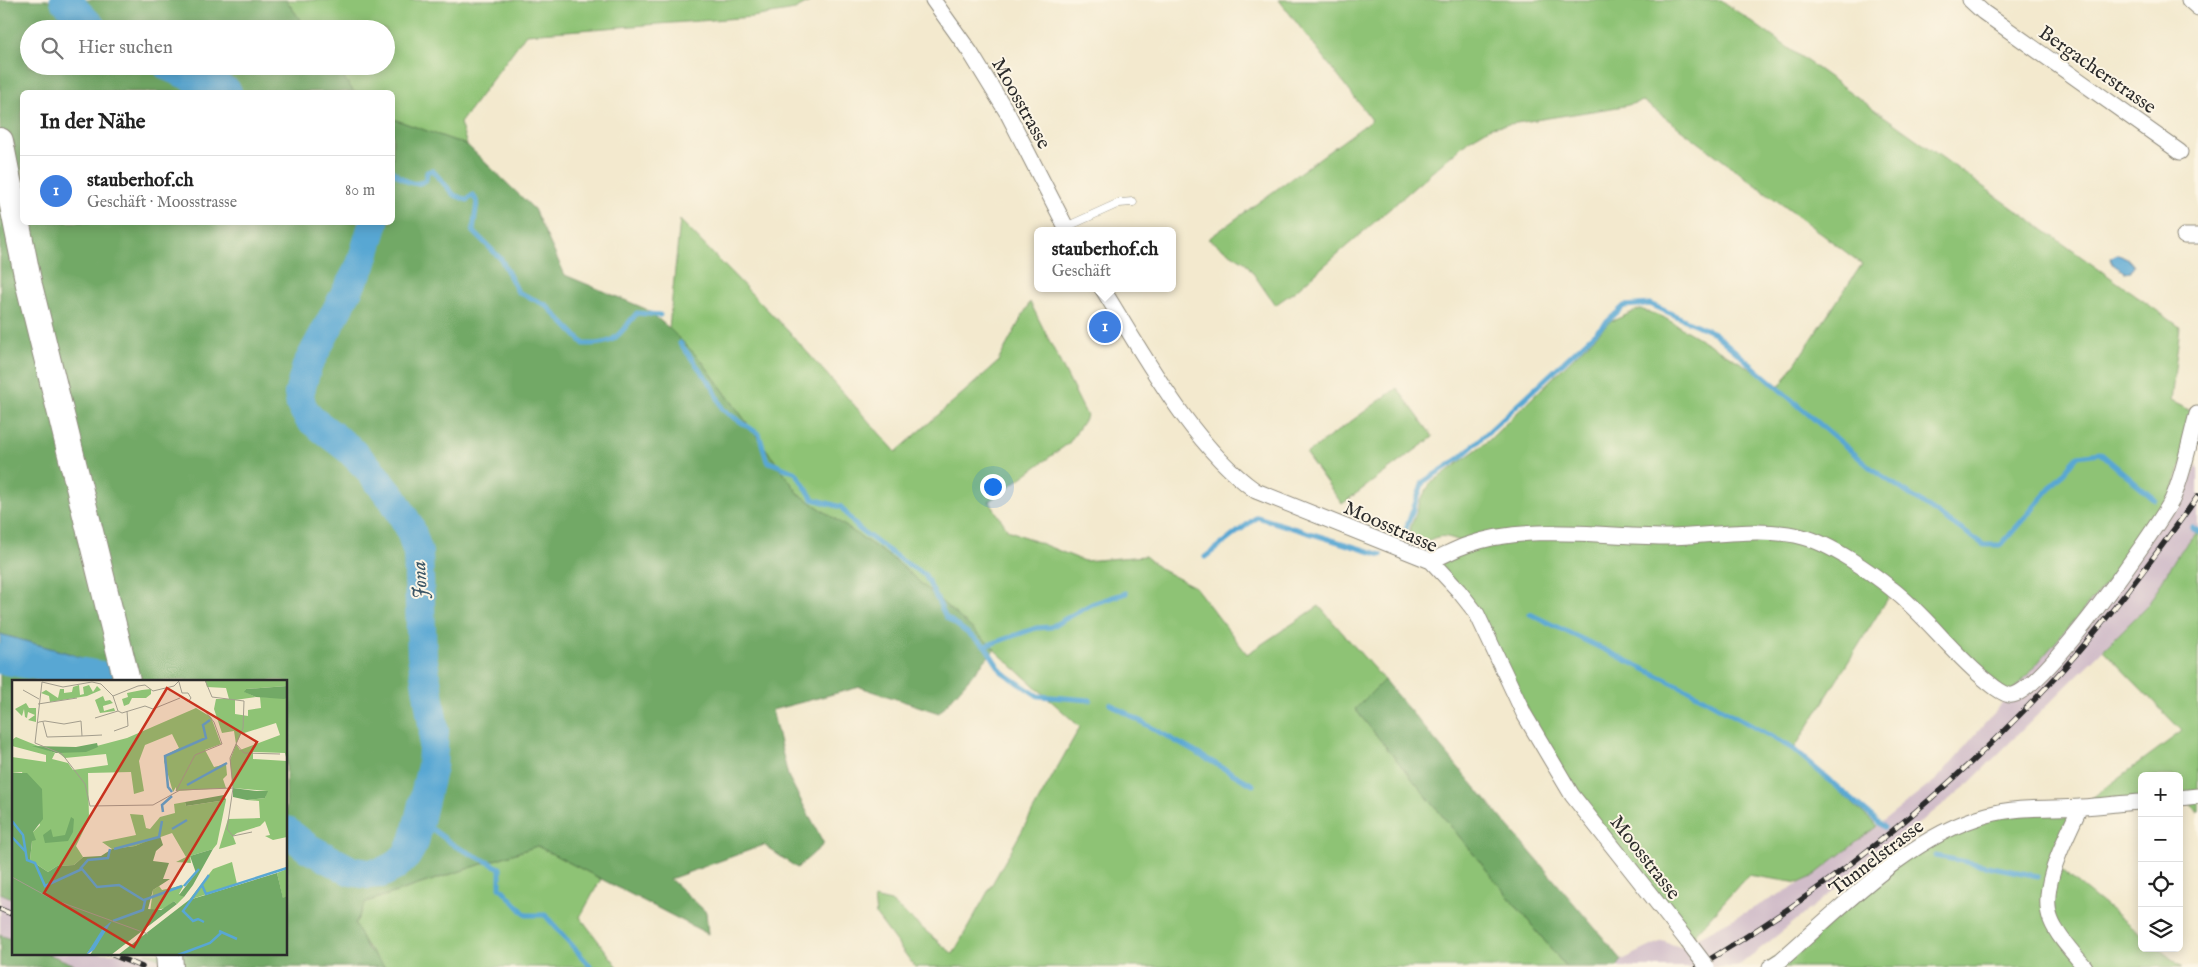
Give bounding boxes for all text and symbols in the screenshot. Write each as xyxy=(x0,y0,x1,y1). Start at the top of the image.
search box xyxy=(20,20,395,75)
street label: Bergacherstrasse xyxy=(2033,20,2161,120)
icon: search xyxy=(38,34,66,62)
text: Hier suchen xyxy=(78,36,173,60)
street label: Moosstrasse xyxy=(985,54,1056,154)
text: In der Nähe xyxy=(40,109,146,136)
text: stauberhof.ch xyxy=(87,169,194,193)
text: 1 xyxy=(53,181,59,201)
text: 80 m xyxy=(345,181,375,201)
text: Geschäft · Moosstrasse xyxy=(87,193,237,213)
popup xyxy=(1034,227,1176,292)
text: stauberhof.ch xyxy=(1052,238,1158,262)
text: Geschäft xyxy=(1052,262,1111,282)
pin: 1 xyxy=(1089,308,1121,346)
your location xyxy=(980,474,1006,500)
street label: Moosstrasse xyxy=(1339,496,1441,559)
water label: Jona xyxy=(406,560,435,600)
inset map xyxy=(12,680,288,954)
map controls xyxy=(2138,772,2183,952)
button: + xyxy=(2138,772,2183,817)
street label: Moosstrasse xyxy=(1604,811,1686,905)
street label: Tunnelstrasse xyxy=(1825,814,1929,902)
button: − xyxy=(2138,817,2183,862)
button: locate xyxy=(2138,862,2183,907)
button: layers xyxy=(2138,907,2183,952)

